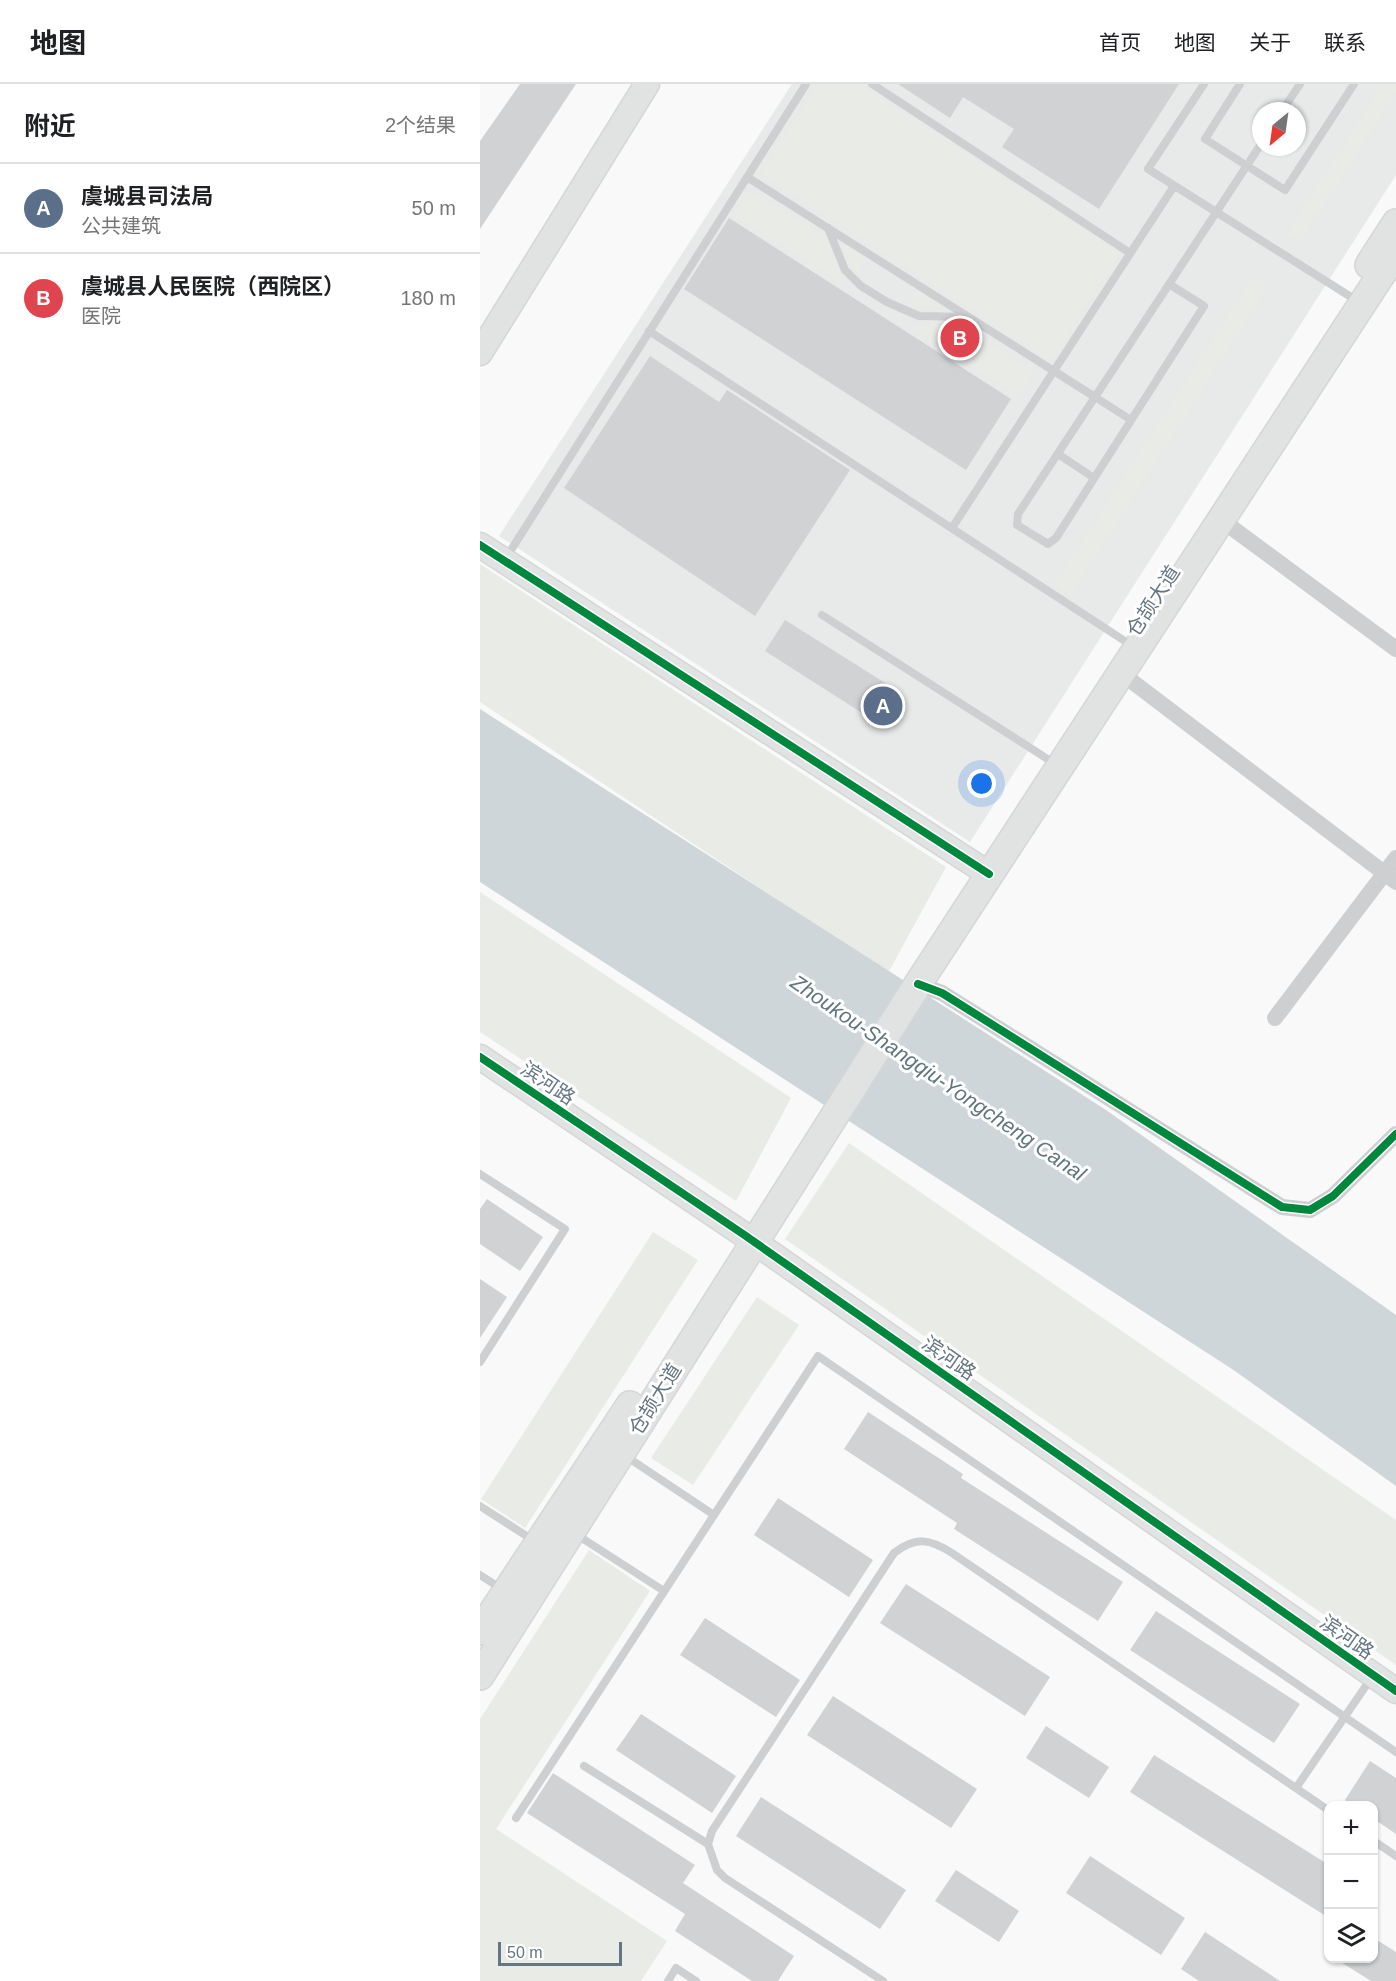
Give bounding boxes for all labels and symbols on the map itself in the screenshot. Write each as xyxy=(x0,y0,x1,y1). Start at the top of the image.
north arrow xyxy=(1252,102,1306,156)
pin: B xyxy=(940,316,980,360)
street label: 仓颉大道 xyxy=(1122,561,1184,641)
pin: A xyxy=(864,684,902,728)
your location xyxy=(967,769,996,798)
water label: Zhoukou-Shangqiu-Yongcheng Canal xyxy=(786,970,1091,1186)
street label: 滨河路 xyxy=(517,1057,579,1109)
street label: 滨河路 xyxy=(918,1332,980,1384)
street label: 仓颉大道 xyxy=(624,1359,686,1439)
street label: 滨河路 xyxy=(1316,1611,1378,1663)
scale bar xyxy=(498,1939,622,1966)

